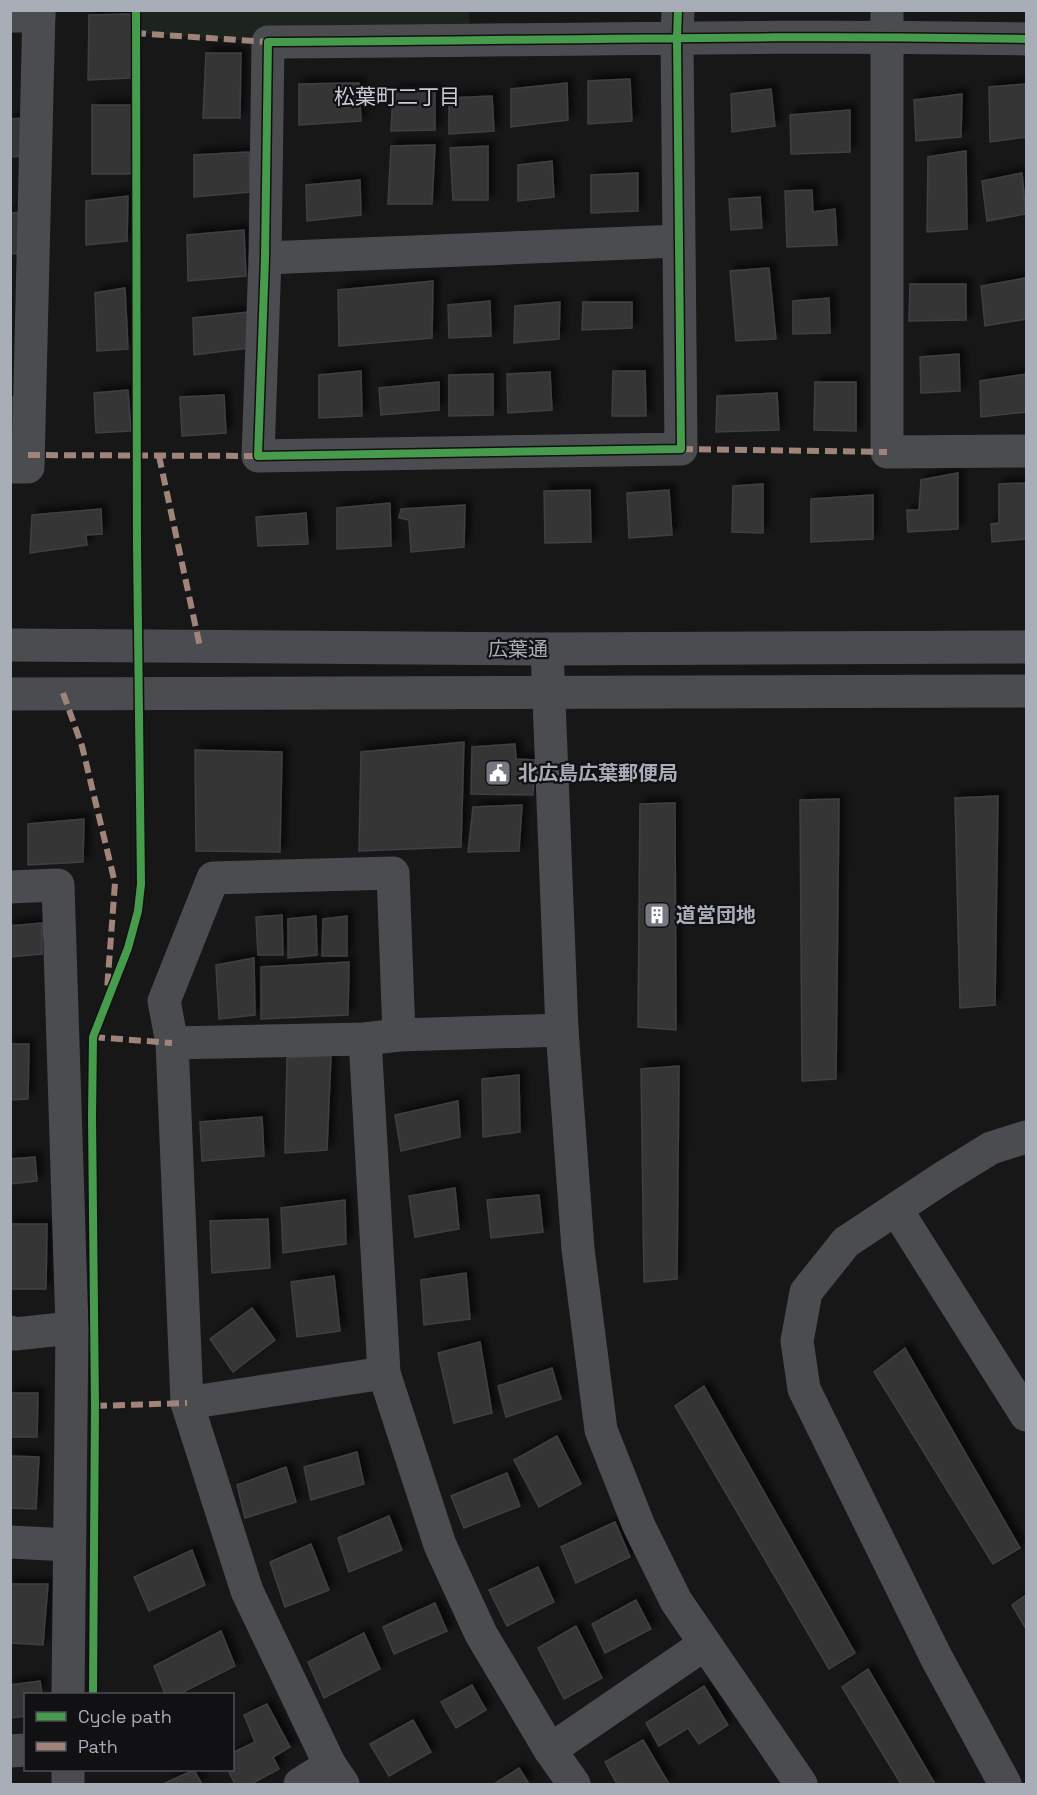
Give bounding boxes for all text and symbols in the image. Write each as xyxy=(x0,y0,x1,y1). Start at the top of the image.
district label: 松葉町二丁目 xyxy=(334,83,460,110)
street label: 広葉通 xyxy=(488,636,548,662)
public building icon: 北広島広葉郵便局 xyxy=(483,758,513,788)
place label: 北広島広葉郵便局 xyxy=(518,760,678,786)
building icon: 道営団地 xyxy=(642,900,672,930)
place label: 道営団地 xyxy=(676,902,756,928)
legend xyxy=(24,1693,234,1771)
text: Cycle path xyxy=(78,1705,172,1728)
text: Path xyxy=(78,1735,118,1758)

